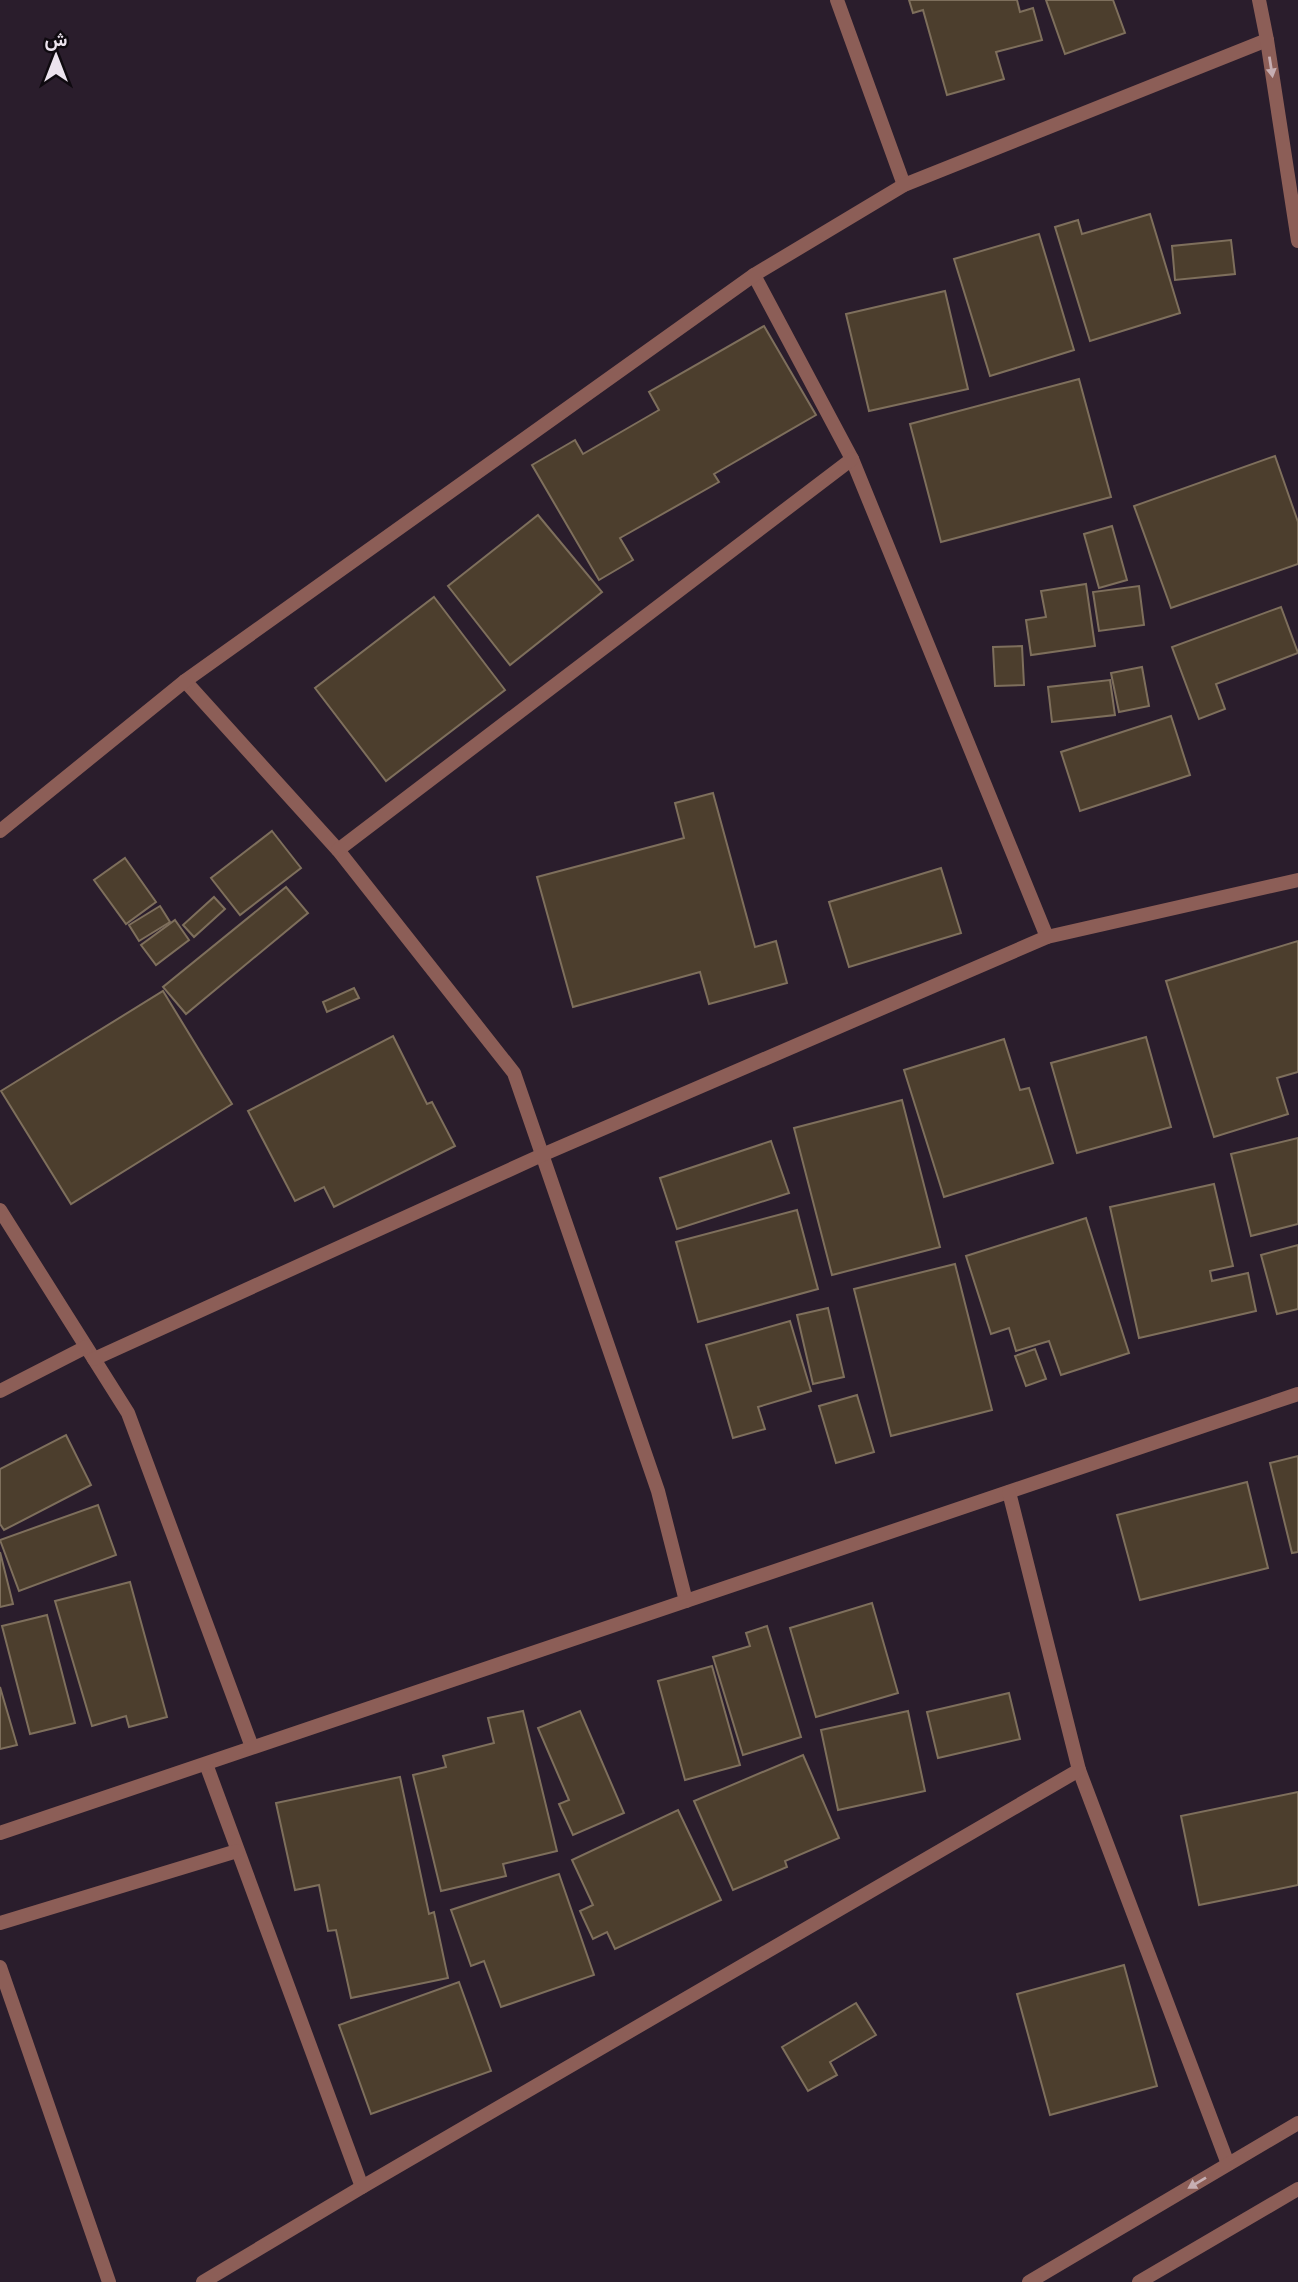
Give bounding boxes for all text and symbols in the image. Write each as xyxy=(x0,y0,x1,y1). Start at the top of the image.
north arrow xyxy=(21,21,91,91)
text: ش xyxy=(45,27,68,51)
one-way arrow xyxy=(1266,56,1277,78)
one-way arrow xyxy=(1188,2176,1207,2189)

